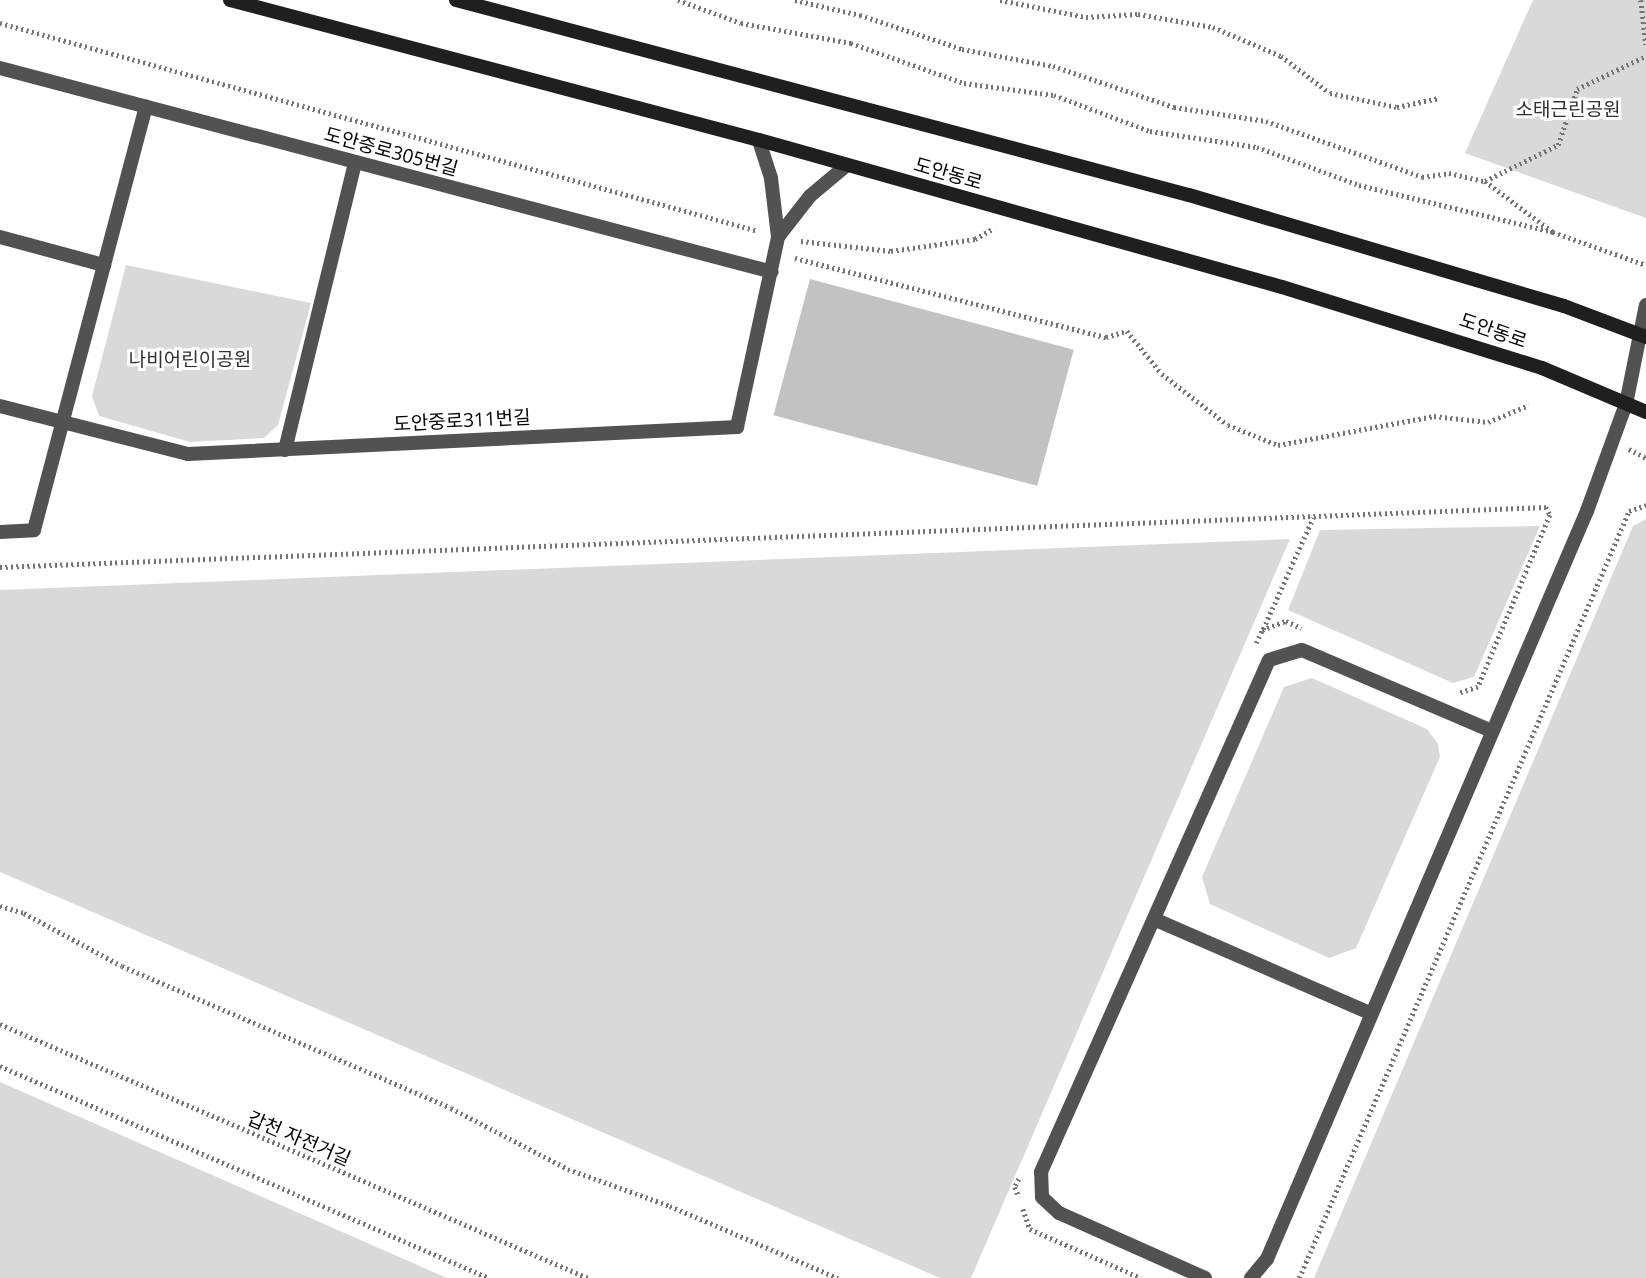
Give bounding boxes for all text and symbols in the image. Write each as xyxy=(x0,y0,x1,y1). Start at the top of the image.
park label: 소태근린공원 xyxy=(1516,99,1620,121)
street label: 도안중로305번길 xyxy=(322,123,460,181)
street label: 도안동로 xyxy=(911,153,985,195)
street label: 도안동로 xyxy=(1456,309,1530,353)
park label: 나비어린이공원 xyxy=(129,349,251,371)
street label: 도안중로311번길 xyxy=(393,406,531,436)
street label: 갑천 자전거길 xyxy=(244,1107,354,1171)

